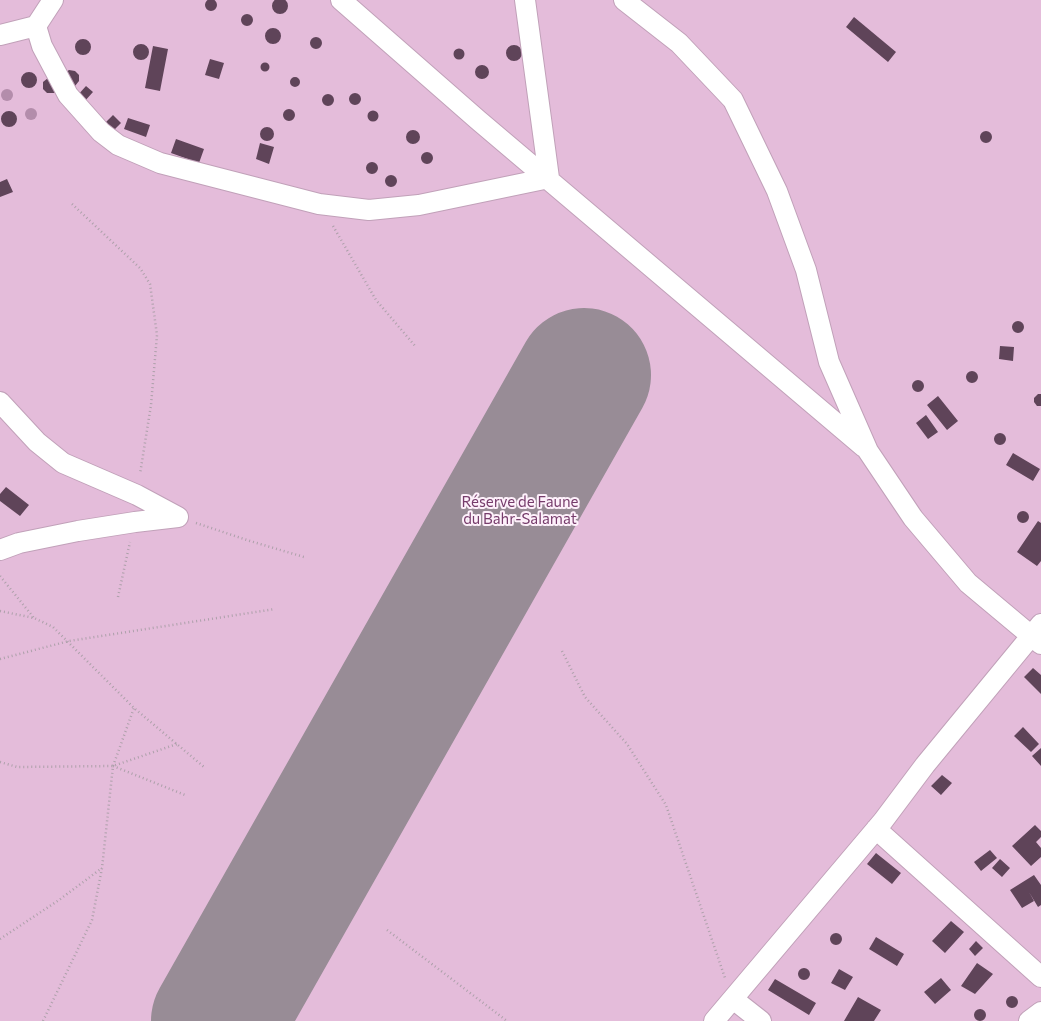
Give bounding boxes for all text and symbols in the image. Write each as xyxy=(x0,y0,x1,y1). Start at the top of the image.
park label: Réserve de Faune du Bahr-Salamat xyxy=(462,493,578,528)

